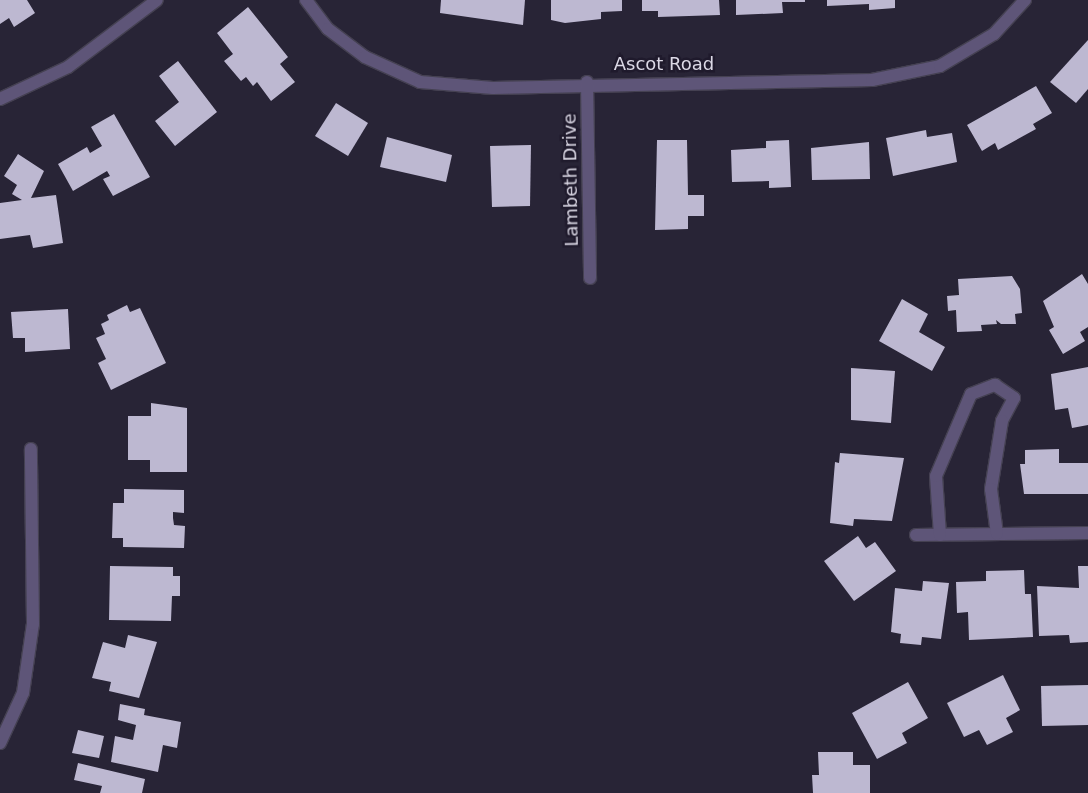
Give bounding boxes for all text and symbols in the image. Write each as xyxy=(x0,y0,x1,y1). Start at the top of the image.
street label: Ascot Road xyxy=(614,53,714,75)
street label: Lambeth Drive xyxy=(559,113,583,247)

